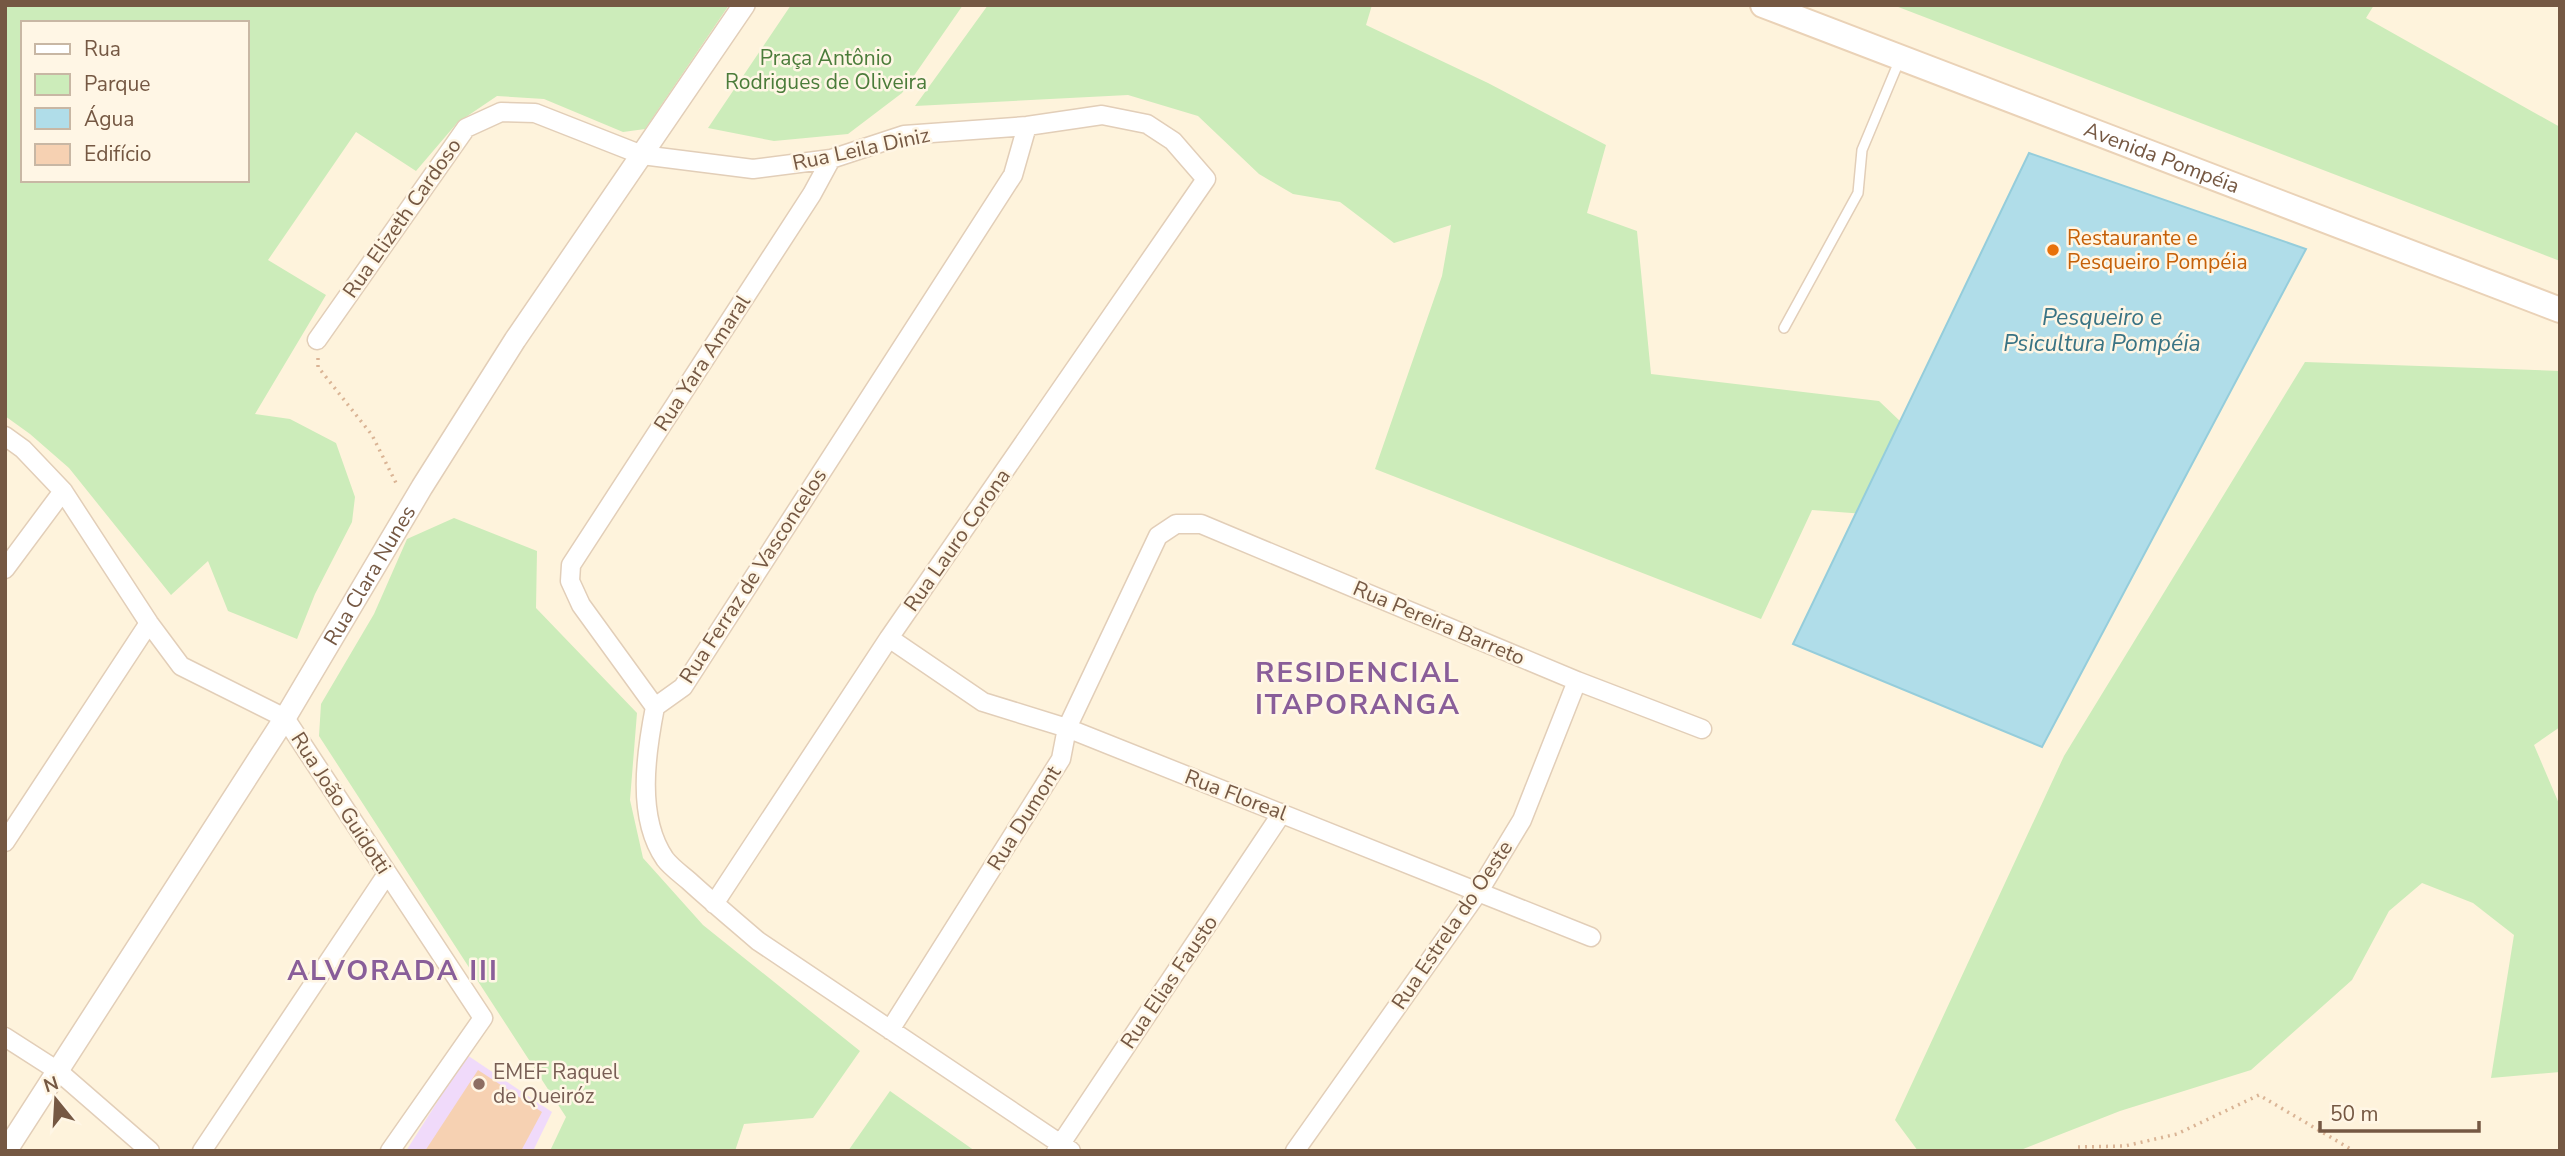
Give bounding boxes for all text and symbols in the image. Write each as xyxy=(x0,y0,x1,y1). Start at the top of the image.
legend xyxy=(21,21,248,182)
text: Rua xyxy=(84,35,121,63)
park label: Praça Antônio Rodrigues de Oliveira xyxy=(725,44,927,96)
text: Parque xyxy=(84,70,151,98)
text: Água xyxy=(84,105,134,133)
street label: Avenida Pompéia xyxy=(2080,115,2243,200)
street label: Rua Leila Diniz xyxy=(790,121,932,177)
street label: Rua Elizeth Cardoso xyxy=(336,133,468,303)
text: Edifício xyxy=(84,140,151,168)
place label: Restaurante e Pesqueiro Pompéia xyxy=(2067,224,2248,276)
marker: Restaurante e Pesqueiro Pompéia xyxy=(2045,242,2061,258)
street label: Rua Yara Amaral xyxy=(647,289,757,437)
water label: Pesqueiro e Psicultura Pompéia xyxy=(2003,302,2201,359)
street label: Rua Ferraz de Vasconcelos xyxy=(673,463,833,689)
street label: Rua Lauro Corona xyxy=(897,463,1017,617)
street label: Rua Clara Nunes xyxy=(317,500,422,651)
street label: Rua Pereira Barreto xyxy=(1349,574,1529,672)
district label: RESIDENCIAL ITAPORANGA xyxy=(1255,654,1461,724)
street label: Rua João Guidotti xyxy=(285,727,397,879)
street label: Rua Dumont xyxy=(981,760,1068,876)
street label: Rua Floreal xyxy=(1181,763,1292,828)
street label: Rua Estrela do Oeste xyxy=(1385,835,1519,1015)
street label: Rua Elias Fausto xyxy=(1114,910,1224,1054)
district label: ALVORADA III xyxy=(287,952,499,990)
place label: EMEF Raquel de Queiróz xyxy=(493,1058,620,1110)
north arrow xyxy=(21,1065,91,1135)
text: N xyxy=(40,1070,62,1099)
marker: EMEF Raquel de Queiróz xyxy=(471,1076,487,1092)
scale bar xyxy=(2320,1090,2479,1134)
text: 50 m xyxy=(2330,1100,2379,1128)

